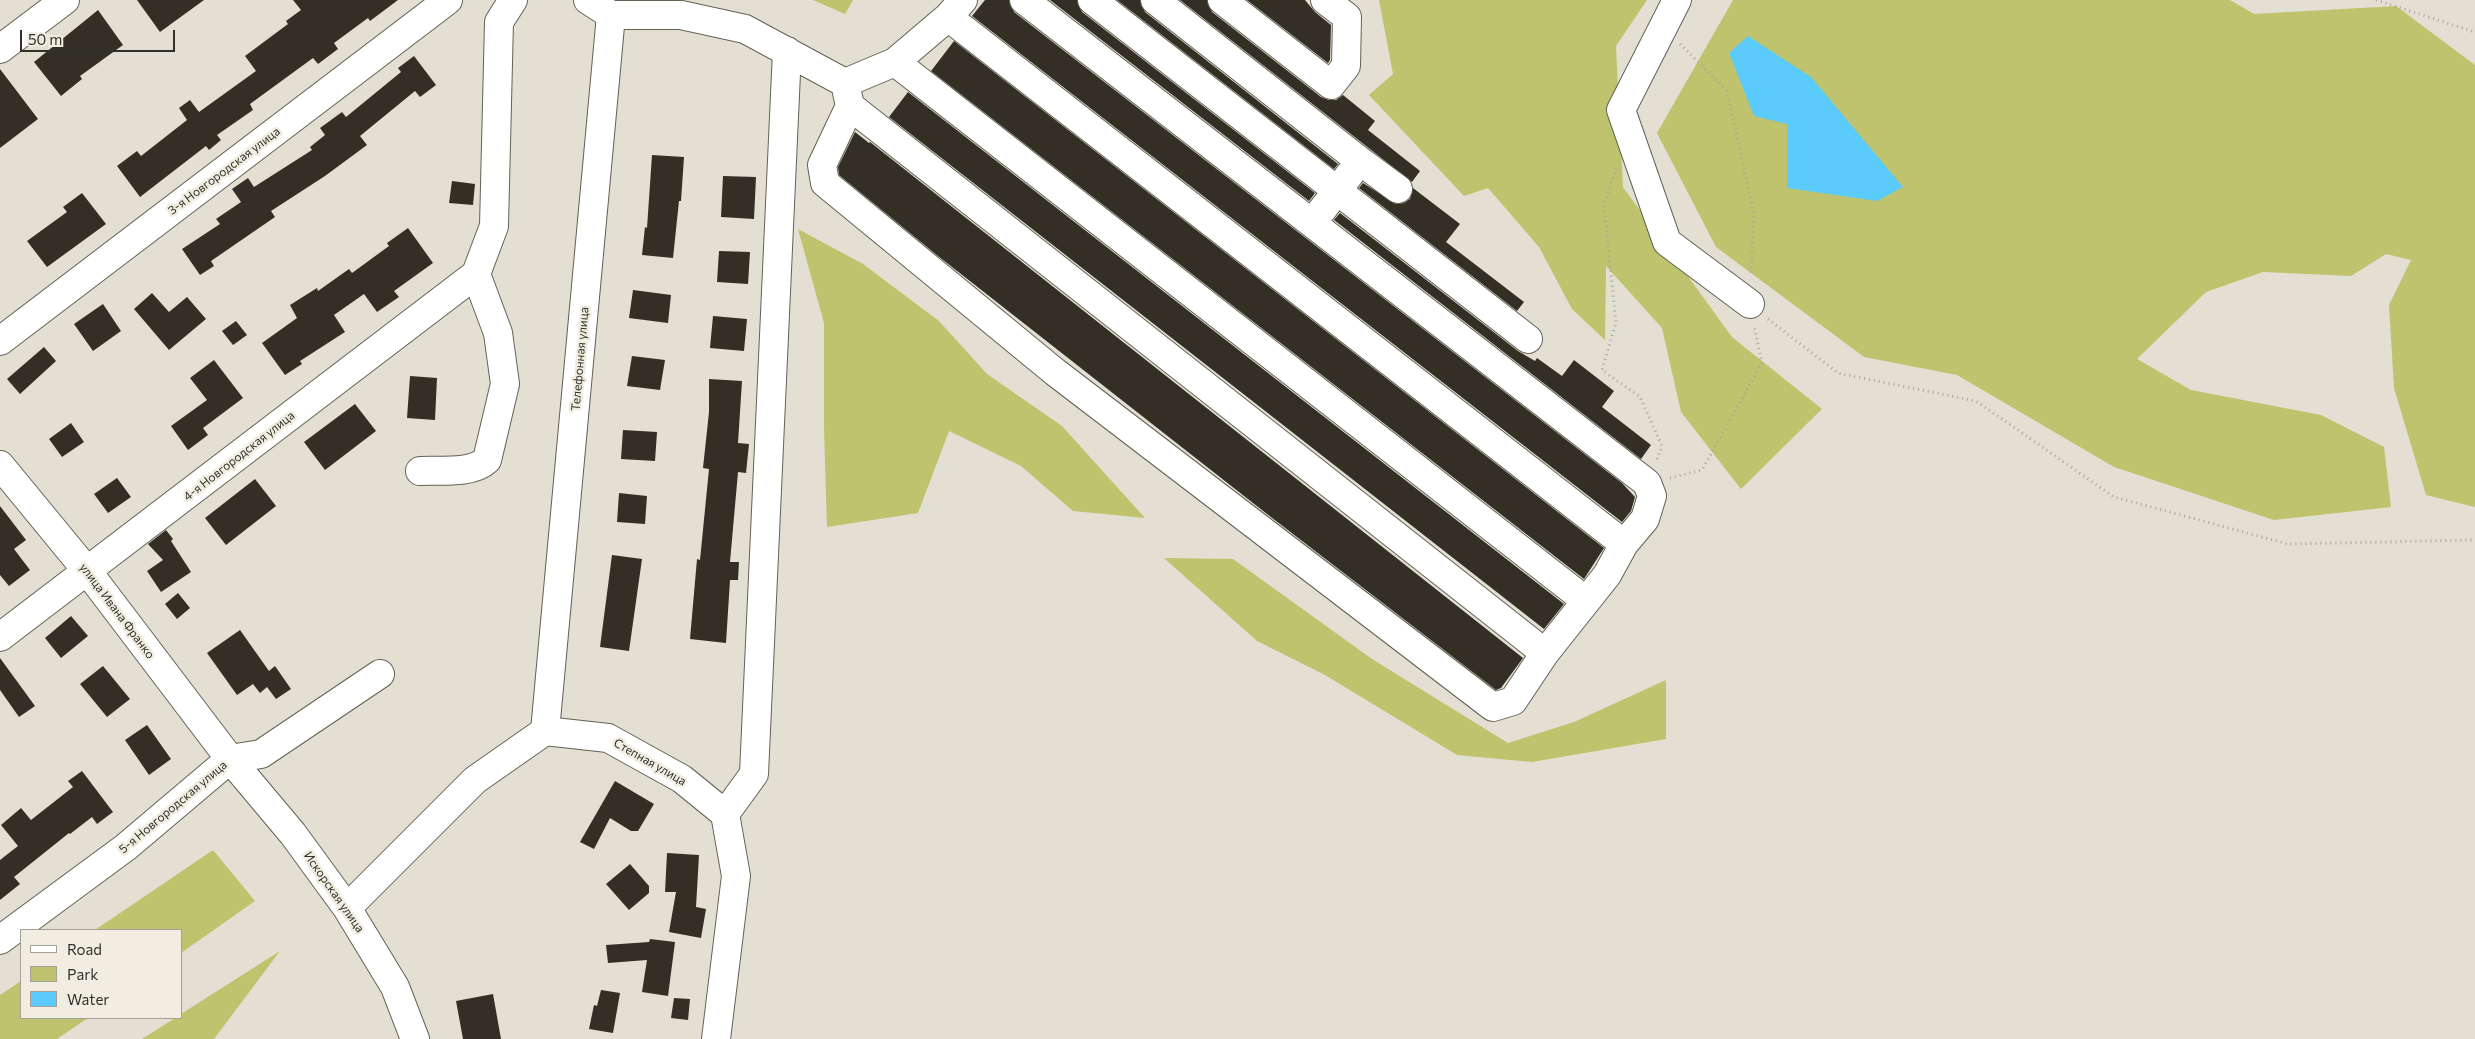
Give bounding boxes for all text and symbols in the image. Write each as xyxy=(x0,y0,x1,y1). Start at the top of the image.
scale bar xyxy=(22,20,178,52)
text: 50 m xyxy=(28,30,62,48)
street label: 3-я Новгородская улица xyxy=(165,124,283,218)
street label: Телефонная улица xyxy=(568,306,592,412)
street label: 4-я Новгородская улица xyxy=(181,408,297,504)
street label: улица Ивана Франко xyxy=(76,560,158,662)
street label: Степная улица xyxy=(611,735,689,789)
street label: 5-я Новгородская улица xyxy=(116,758,230,856)
street label: Искорская улица xyxy=(301,849,367,935)
legend xyxy=(20,929,182,1019)
text: Road xyxy=(67,940,102,958)
text: Park xyxy=(67,965,98,983)
text: Water xyxy=(67,990,109,1008)

